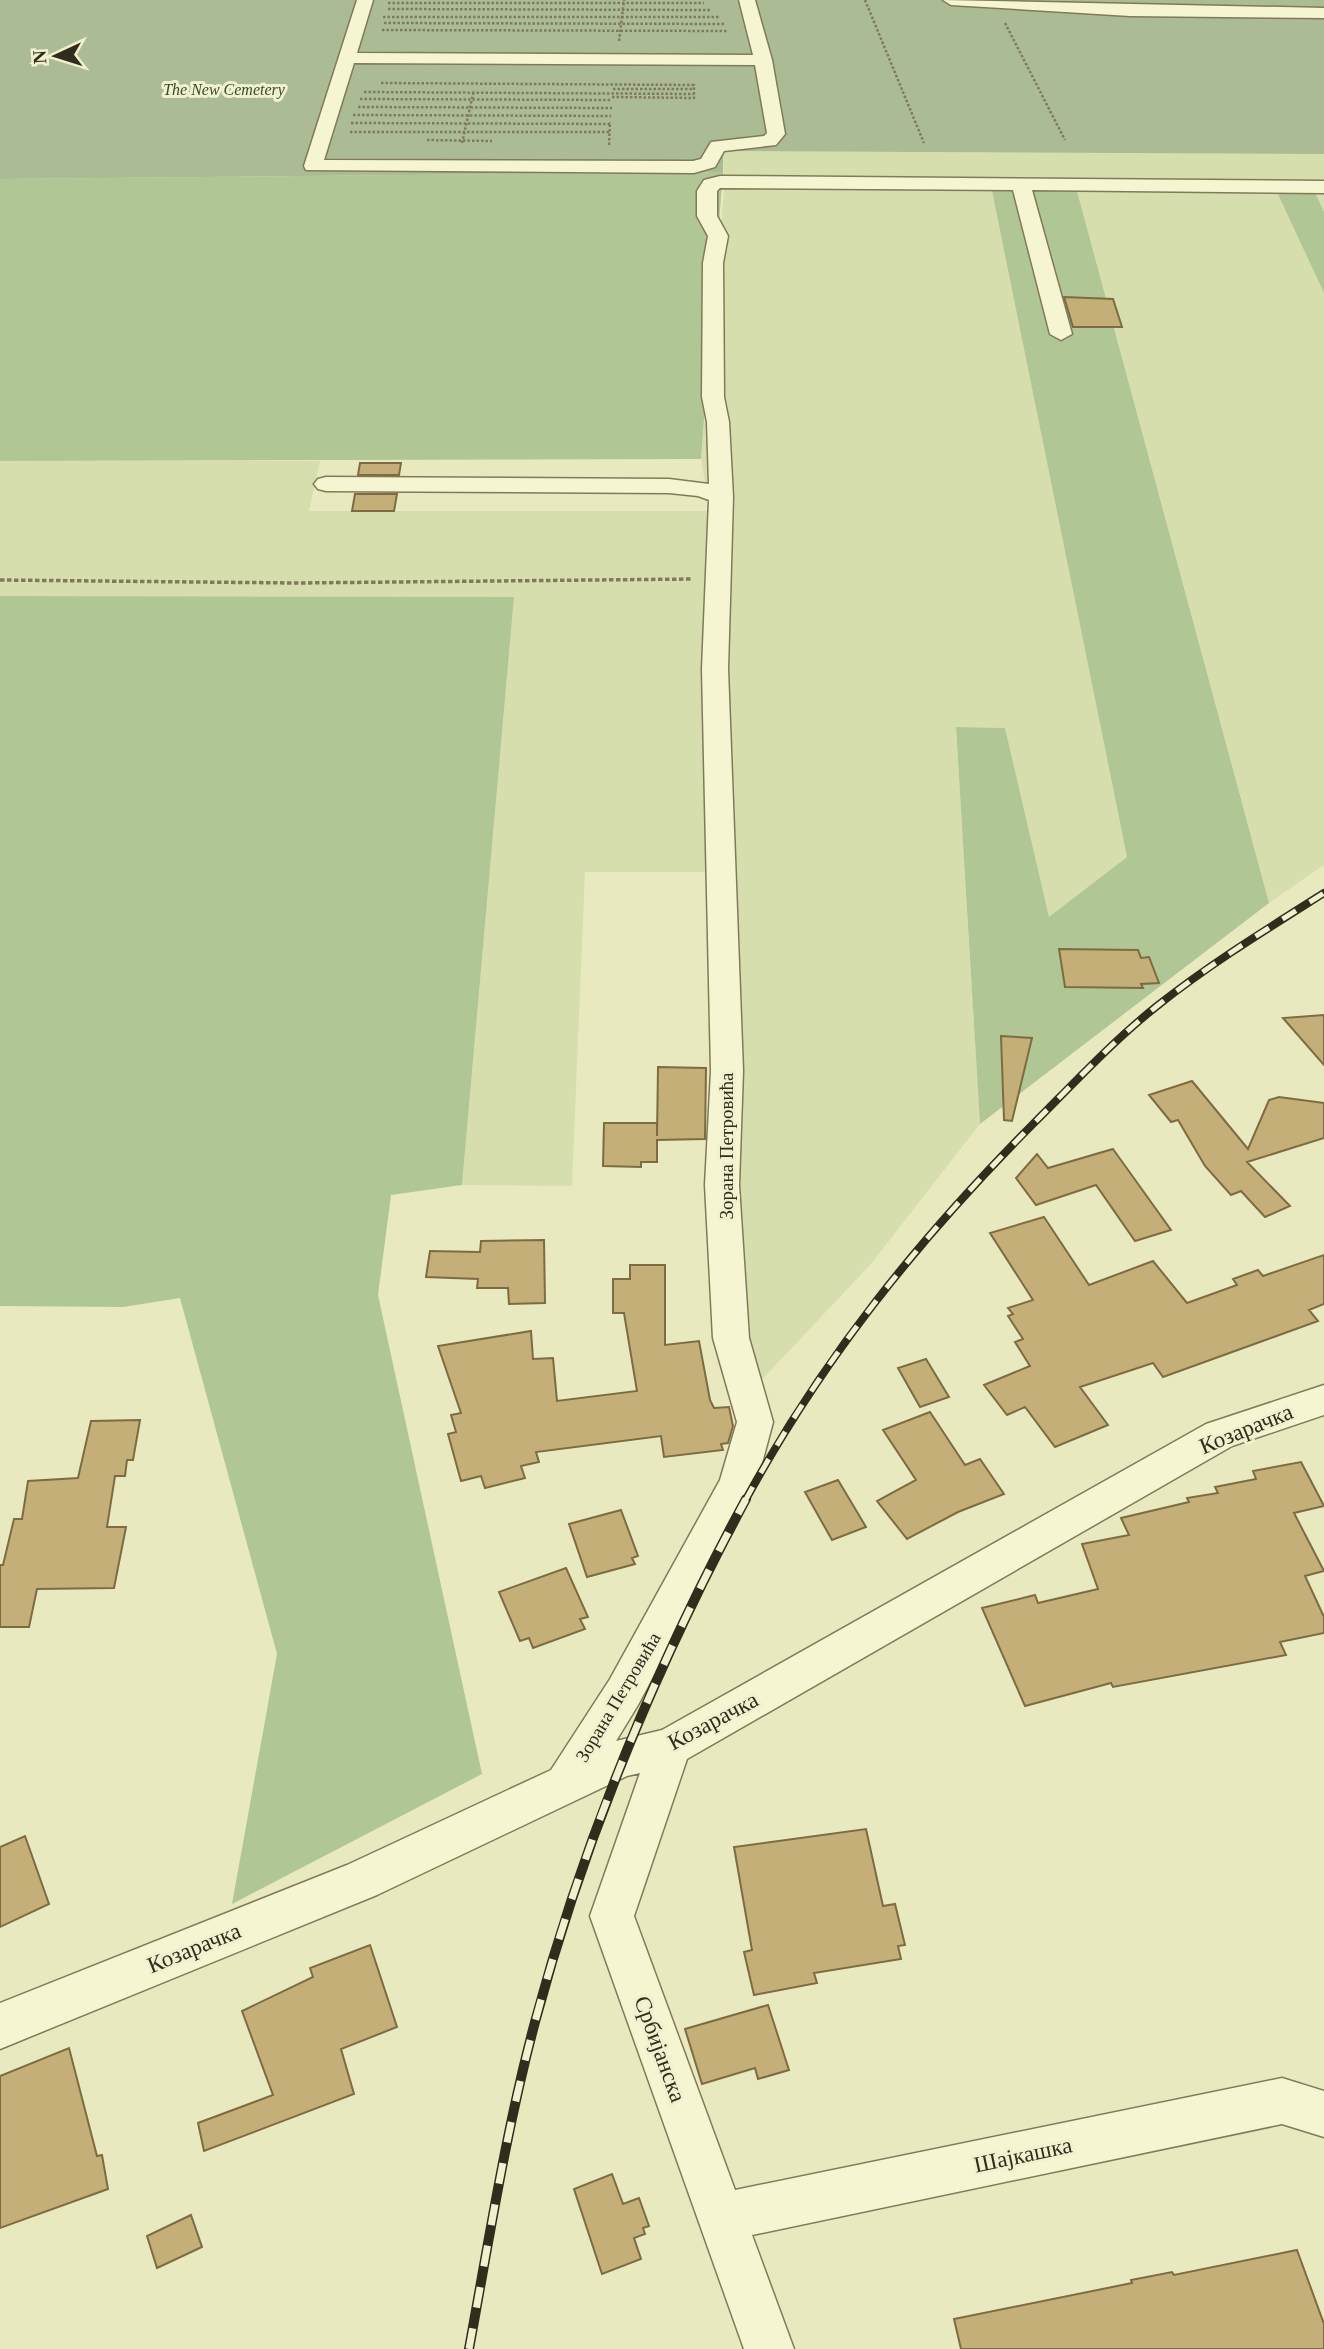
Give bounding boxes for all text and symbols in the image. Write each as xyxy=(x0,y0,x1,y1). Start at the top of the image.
north arrow xyxy=(21,21,91,91)
text: N xyxy=(29,49,50,65)
park label: The New Cemetery xyxy=(163,81,286,99)
street label: Зорана Петровића xyxy=(716,1072,737,1220)
street label: Козарачка xyxy=(1196,1399,1296,1459)
street label: Зорана Петровића xyxy=(571,1628,665,1765)
street label: Козарачка xyxy=(664,1687,762,1755)
street label: Козарачка xyxy=(144,1918,244,1978)
street label: Србијанска xyxy=(629,1993,691,2105)
street label: Шајкашка xyxy=(972,2132,1074,2178)

